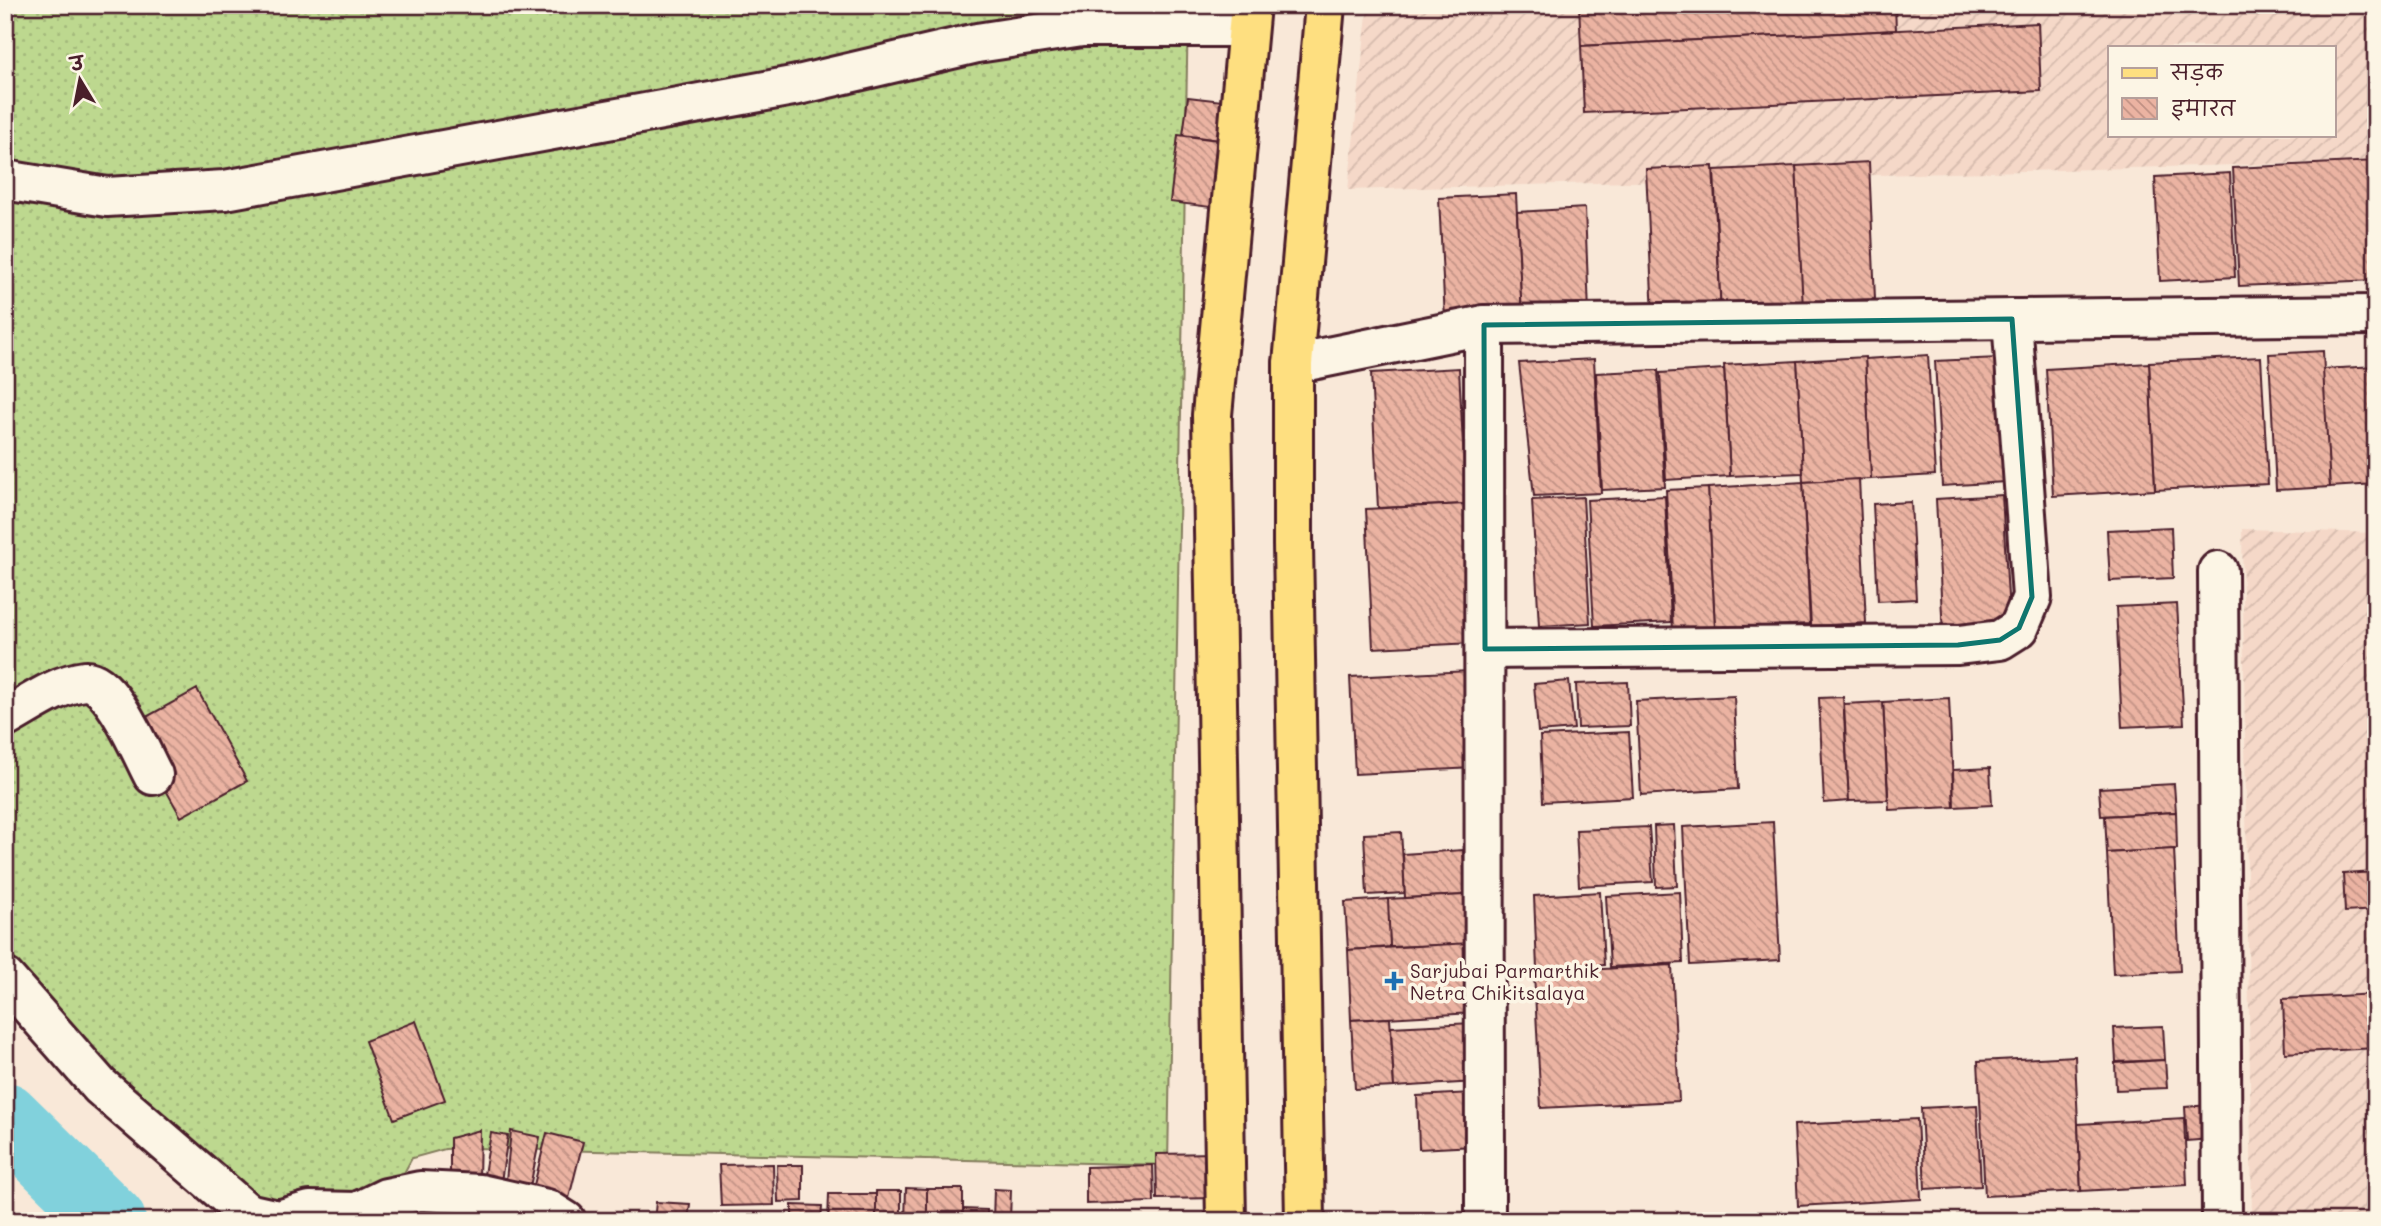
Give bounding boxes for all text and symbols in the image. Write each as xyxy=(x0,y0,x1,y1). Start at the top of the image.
north arrow xyxy=(46,46,116,116)
legend xyxy=(2108,46,2336,136)
text: उ xyxy=(67,49,88,77)
text: सड़क xyxy=(2170,58,2224,86)
text: इमारत xyxy=(2171,94,2237,121)
place label: Sarjubai Parmarthik Netra Chikitsalaya xyxy=(1410,958,1599,1005)
marker: Sarjubai Parmarthik Netra Chikitsalaya xyxy=(1384,971,1404,991)

